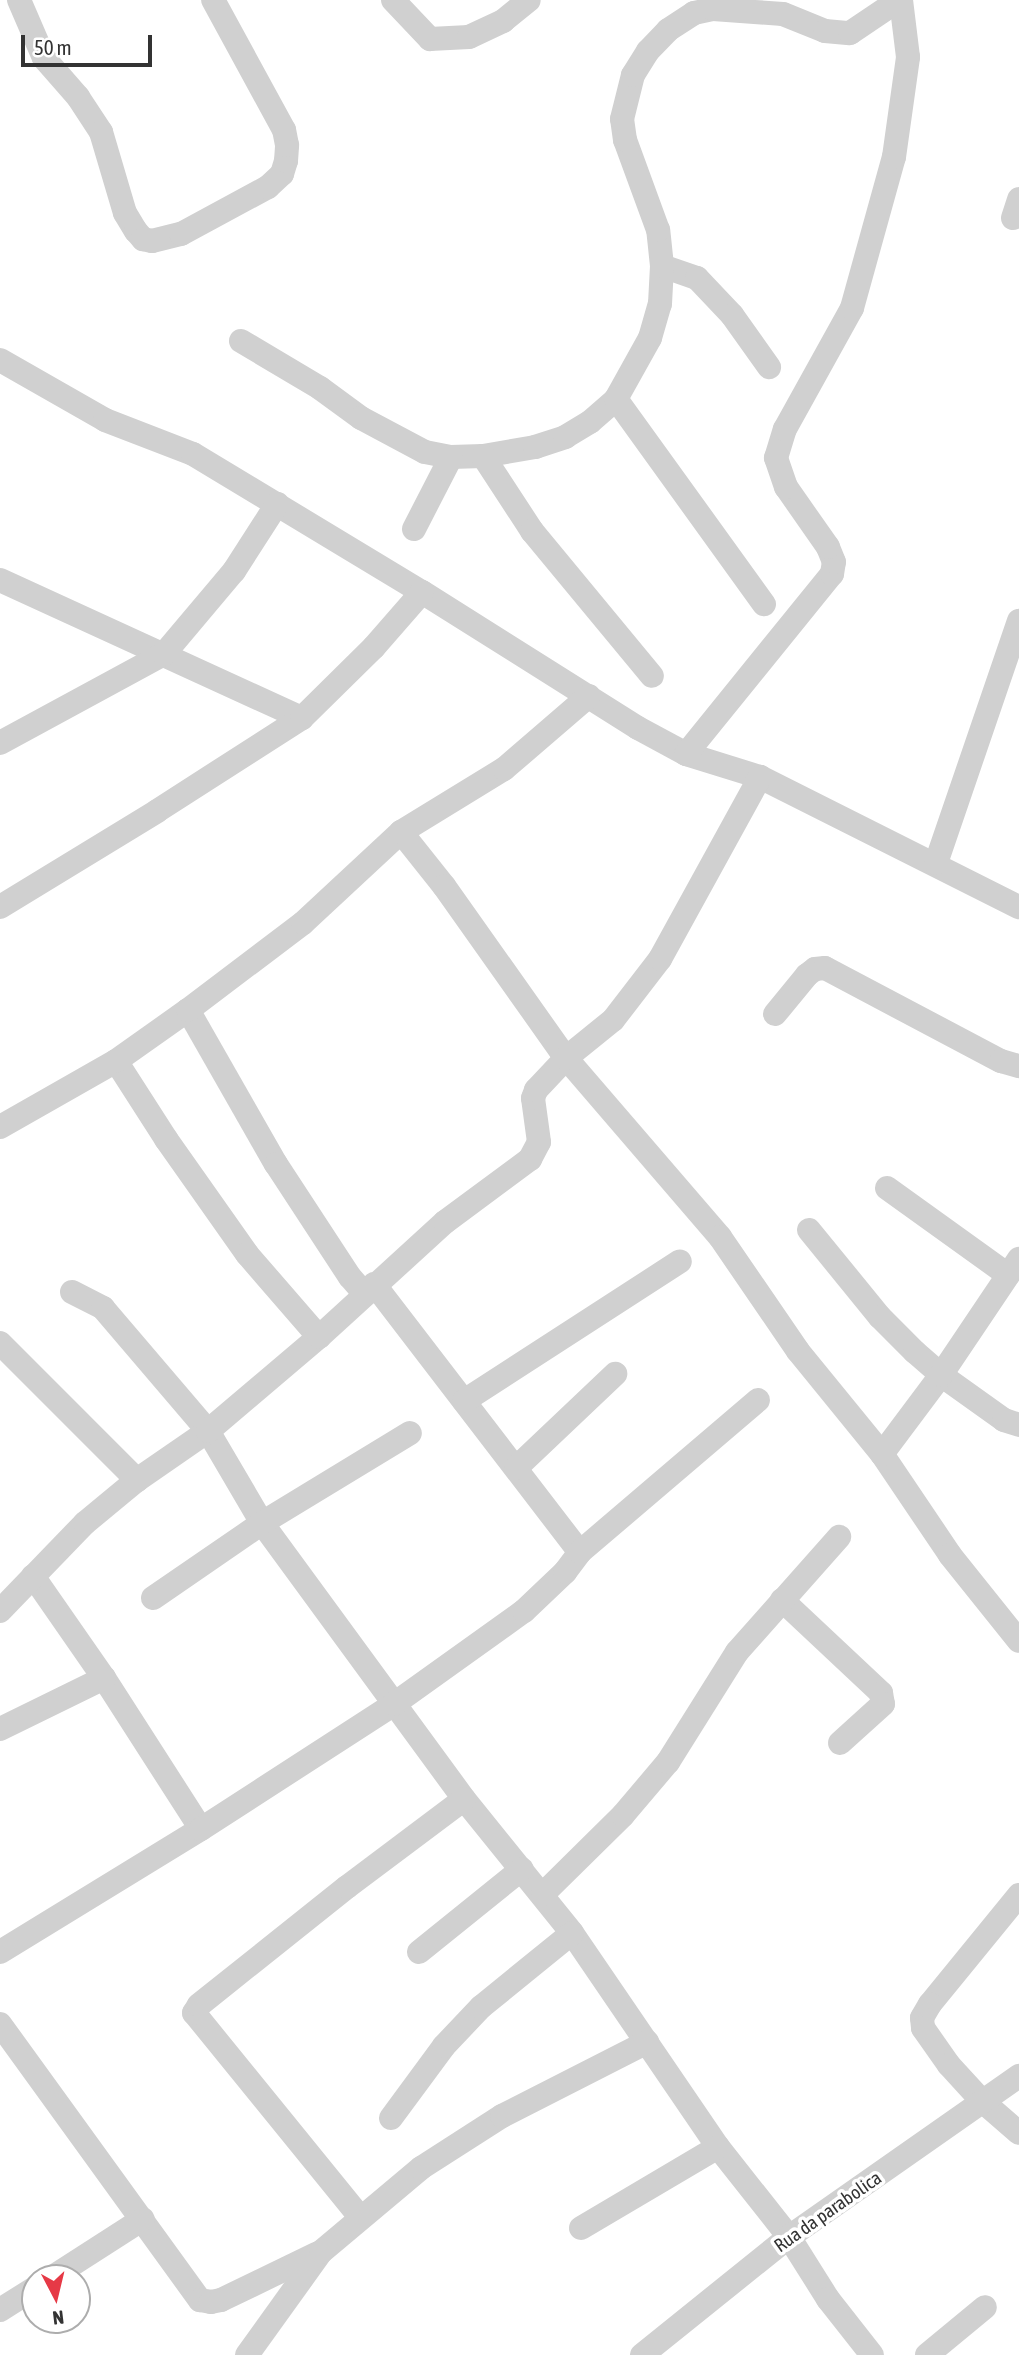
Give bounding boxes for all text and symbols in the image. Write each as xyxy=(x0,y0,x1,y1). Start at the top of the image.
scale bar xyxy=(24,21,156,65)
text: 50 m xyxy=(34,35,72,59)
street label: Rua da parabolica xyxy=(770,2167,886,2257)
north arrow xyxy=(21,2264,91,2334)
text: N xyxy=(51,2306,65,2329)

